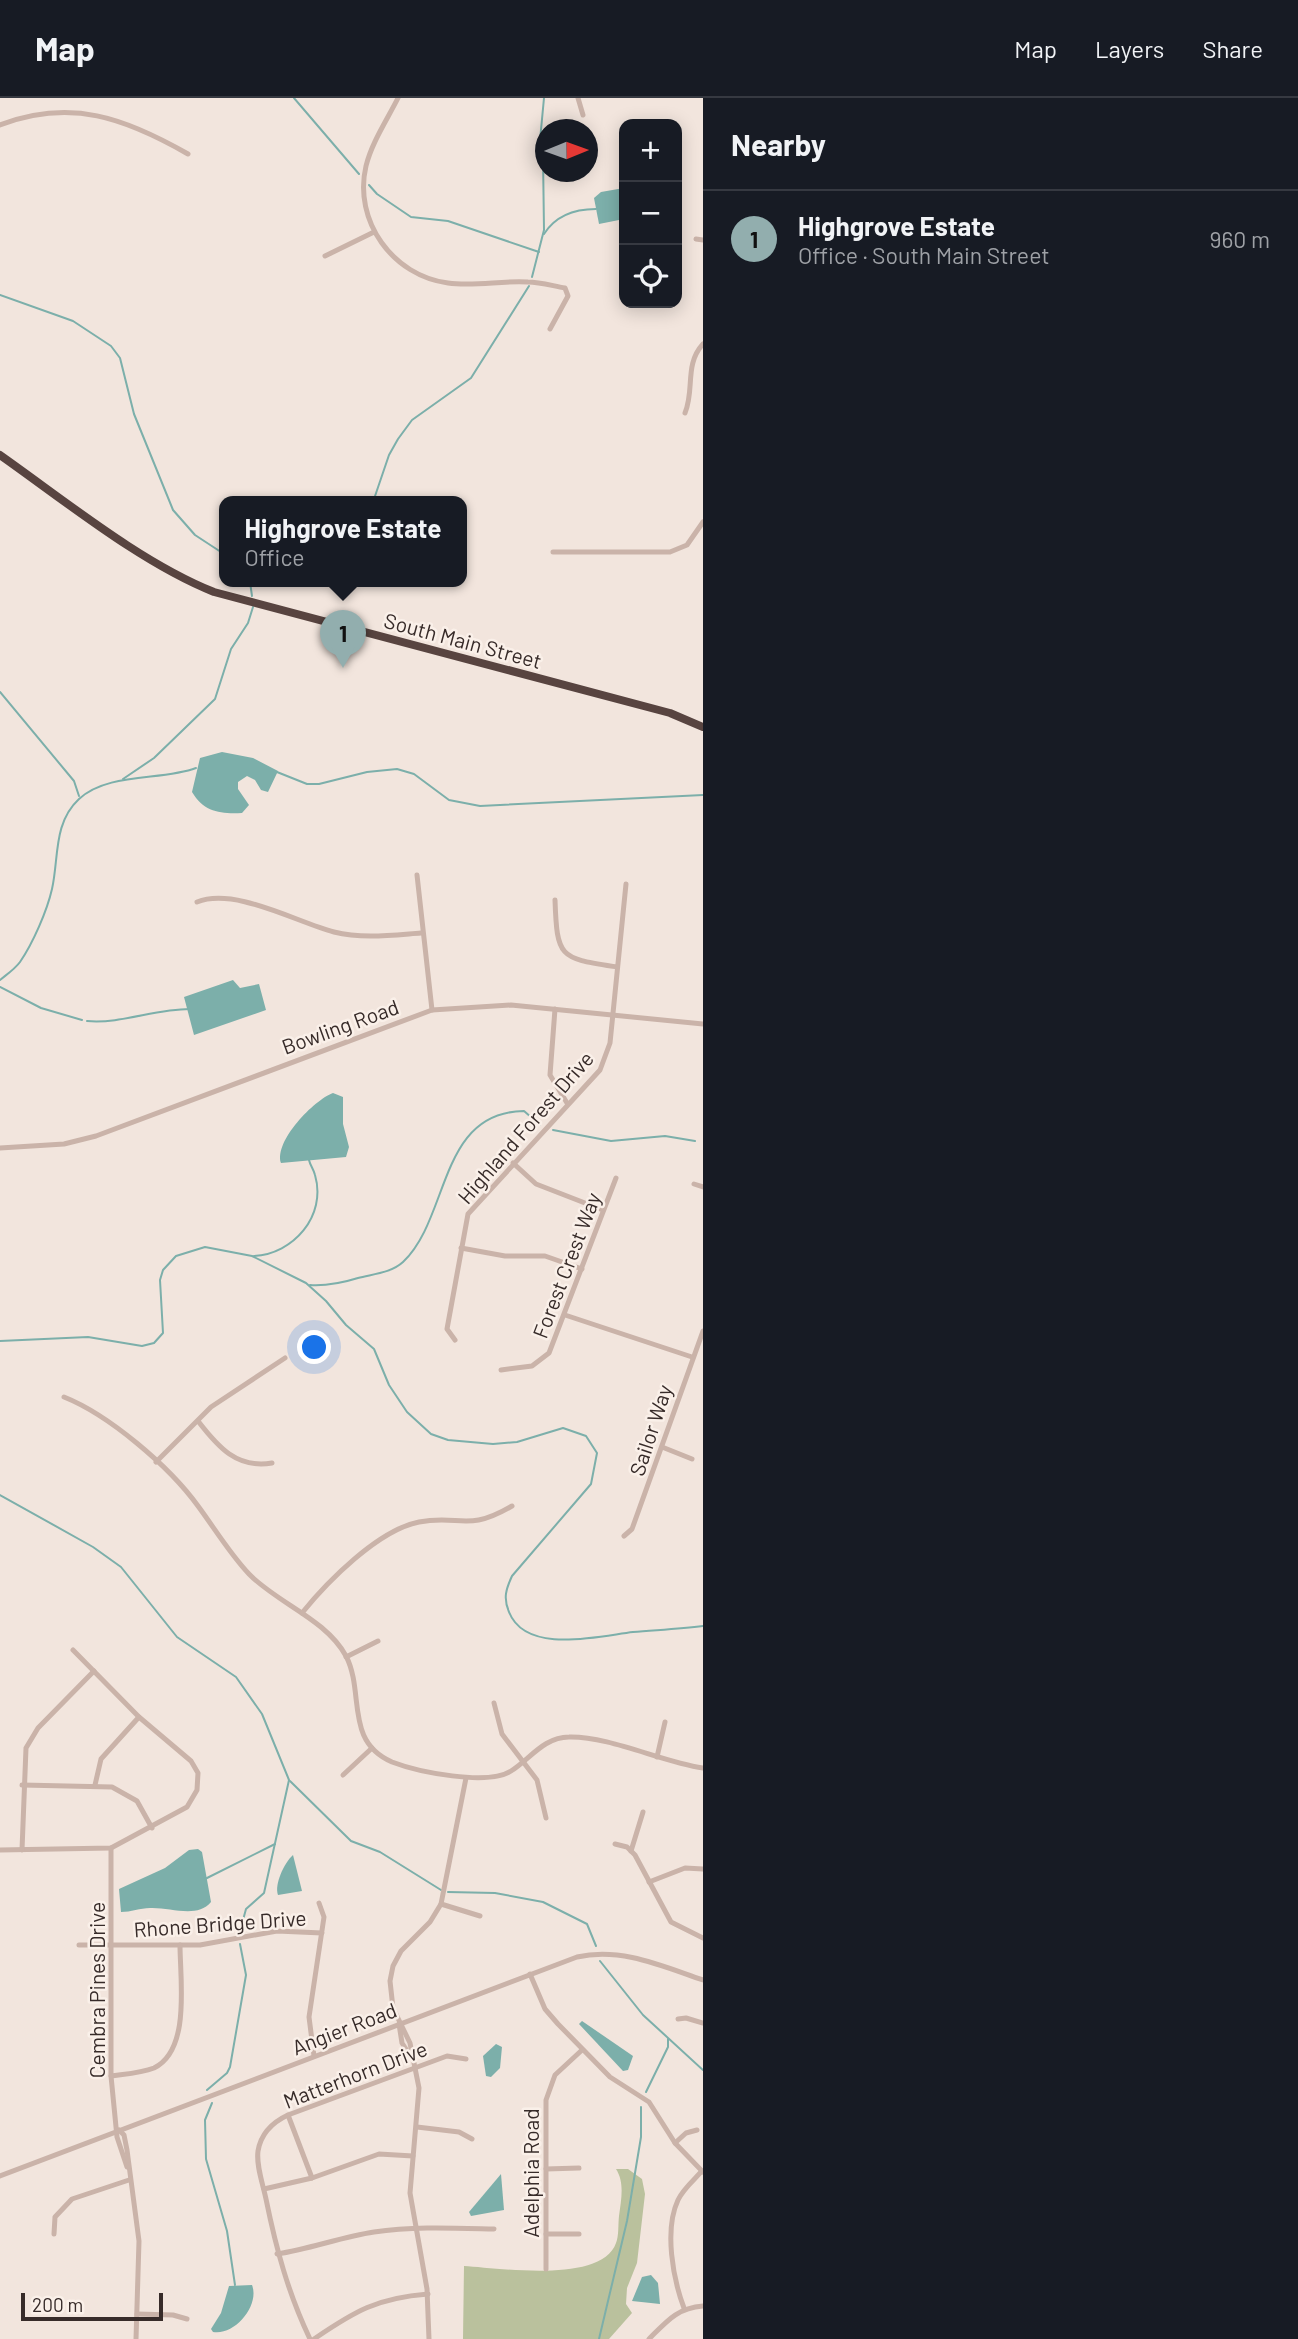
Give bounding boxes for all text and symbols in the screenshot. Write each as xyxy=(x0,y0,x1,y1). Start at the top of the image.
text: Map xyxy=(35,28,95,68)
text: Map xyxy=(1014,34,1057,63)
text: Layers xyxy=(1095,34,1164,63)
text: Share xyxy=(1202,34,1263,63)
north arrow xyxy=(535,119,598,182)
map controls xyxy=(619,119,682,308)
button: + xyxy=(619,119,682,182)
text: Nearby xyxy=(731,126,826,162)
button: − xyxy=(619,182,682,245)
text: Highgrove Estate xyxy=(798,210,995,241)
text: 1 xyxy=(750,225,758,253)
text: 960 m xyxy=(1210,225,1270,253)
text: Office · South Main Street xyxy=(798,241,1050,269)
button: locate xyxy=(619,245,682,308)
popup xyxy=(219,496,467,587)
text: Highgrove Estate xyxy=(245,512,441,543)
text: Office xyxy=(245,543,305,571)
street label: South Main Street xyxy=(381,607,545,673)
pin: 1 xyxy=(320,610,366,668)
street label: Bowling Road xyxy=(278,993,402,1059)
street label: Highland Forest Drive xyxy=(452,1046,598,1208)
street label: Forest Crest Way xyxy=(527,1188,605,1341)
your location xyxy=(297,1330,331,1364)
street label: Sailor Way xyxy=(624,1381,677,1479)
street label: Cembra Pines Drive xyxy=(84,1902,109,2078)
street label: Rhone Bridge Drive xyxy=(133,1904,307,1942)
street label: Angier Road xyxy=(288,1997,400,2059)
street label: Matterhorn Drive xyxy=(280,2035,430,2113)
street label: Adelphia Road xyxy=(518,2108,543,2238)
scale bar xyxy=(21,2290,163,2322)
text: 200 m xyxy=(32,2293,83,2316)

